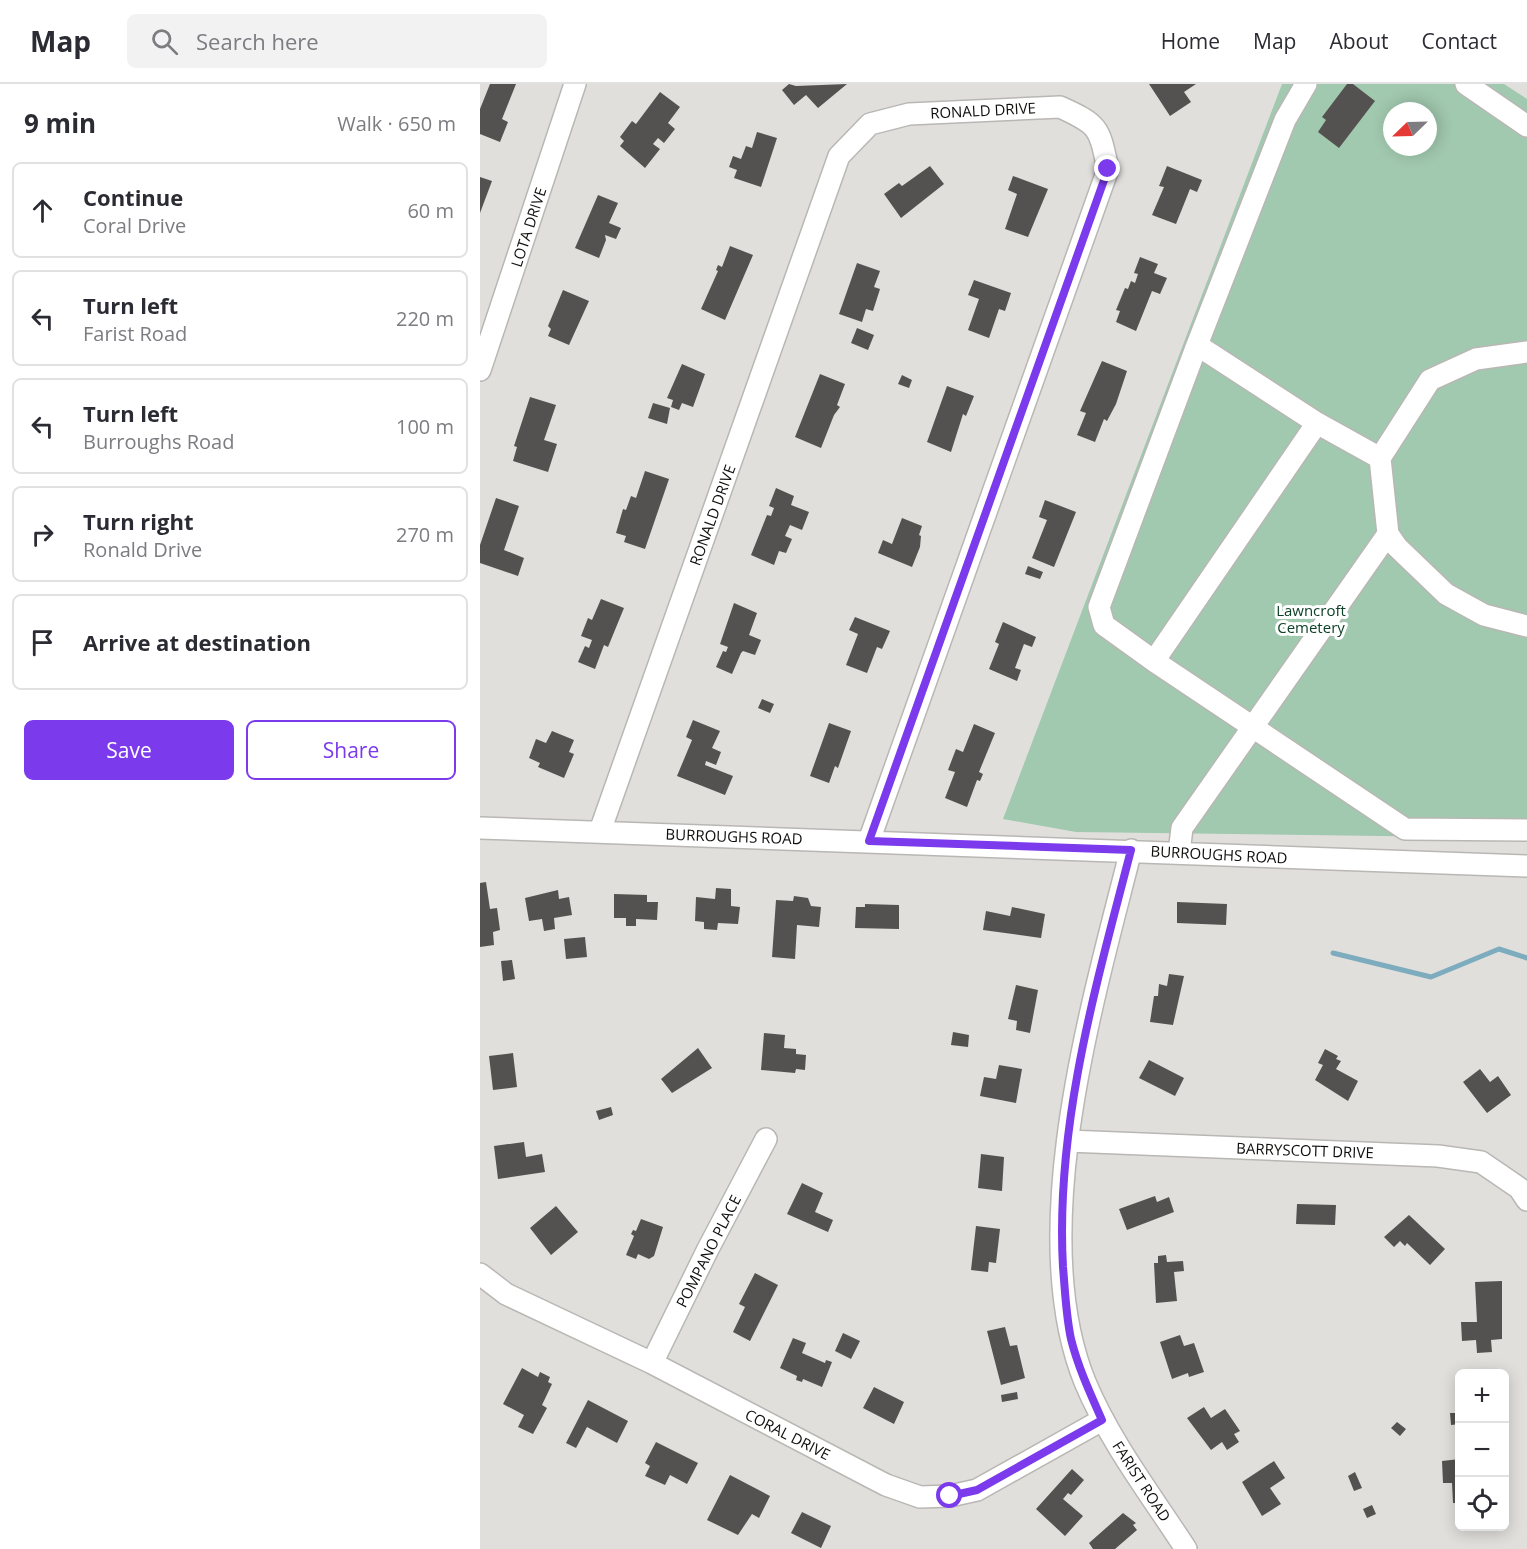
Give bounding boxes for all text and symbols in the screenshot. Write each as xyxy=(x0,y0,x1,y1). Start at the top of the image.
search box xyxy=(127,14,547,68)
text: Map xyxy=(30,22,91,60)
icon: search xyxy=(148,25,181,58)
text: Search here xyxy=(196,26,319,56)
text: Home xyxy=(1161,27,1220,55)
text: Map xyxy=(1253,27,1296,55)
text: About xyxy=(1329,27,1389,55)
text: Contact xyxy=(1422,27,1497,55)
street label: RONALD DRIVE xyxy=(930,97,1036,123)
north arrow xyxy=(1383,102,1437,156)
text: 9 min xyxy=(24,105,96,141)
text: Walk · 650 m xyxy=(337,110,456,137)
route end xyxy=(1094,155,1120,181)
text: Continue xyxy=(83,182,183,212)
street label: LOTA DRIVE xyxy=(506,185,550,269)
icon: ahead xyxy=(26,194,59,227)
text: 60 m xyxy=(407,197,454,224)
text: Coral Drive xyxy=(83,212,186,239)
text: Turn left xyxy=(83,290,178,320)
icon: left xyxy=(26,302,59,335)
text: 220 m xyxy=(396,305,454,332)
text: Farist Road xyxy=(83,320,187,347)
text: Turn left xyxy=(83,398,178,428)
icon: left xyxy=(26,410,59,443)
text: 100 m xyxy=(396,413,454,440)
text: Burroughs Road xyxy=(83,428,234,455)
street label: RONALD DRIVE xyxy=(684,462,740,568)
text: Turn right xyxy=(83,506,194,536)
icon: right xyxy=(26,518,59,551)
text: 270 m xyxy=(396,521,454,548)
text: Ronald Drive xyxy=(83,536,202,563)
park label: Lawncroft Cemetery xyxy=(1276,600,1346,637)
icon: arrive xyxy=(26,626,59,659)
text: Arrive at destination xyxy=(83,627,311,657)
button: Save xyxy=(24,720,234,780)
button: Share xyxy=(246,720,456,780)
street label: BURROUGHS ROAD xyxy=(665,824,803,848)
street label: BURROUGHS ROAD xyxy=(1150,840,1288,868)
street label: BARRYSCOTT DRIVE xyxy=(1236,1138,1374,1162)
street label: POMPANO PLACE xyxy=(671,1191,745,1311)
map controls xyxy=(1455,1369,1509,1531)
button: + xyxy=(1455,1369,1509,1423)
street label: CORAL DRIVE xyxy=(742,1404,834,1464)
button: − xyxy=(1455,1423,1509,1477)
street label: FARIST ROAD xyxy=(1108,1437,1176,1525)
button: locate xyxy=(1455,1477,1509,1531)
route start xyxy=(936,1482,962,1508)

